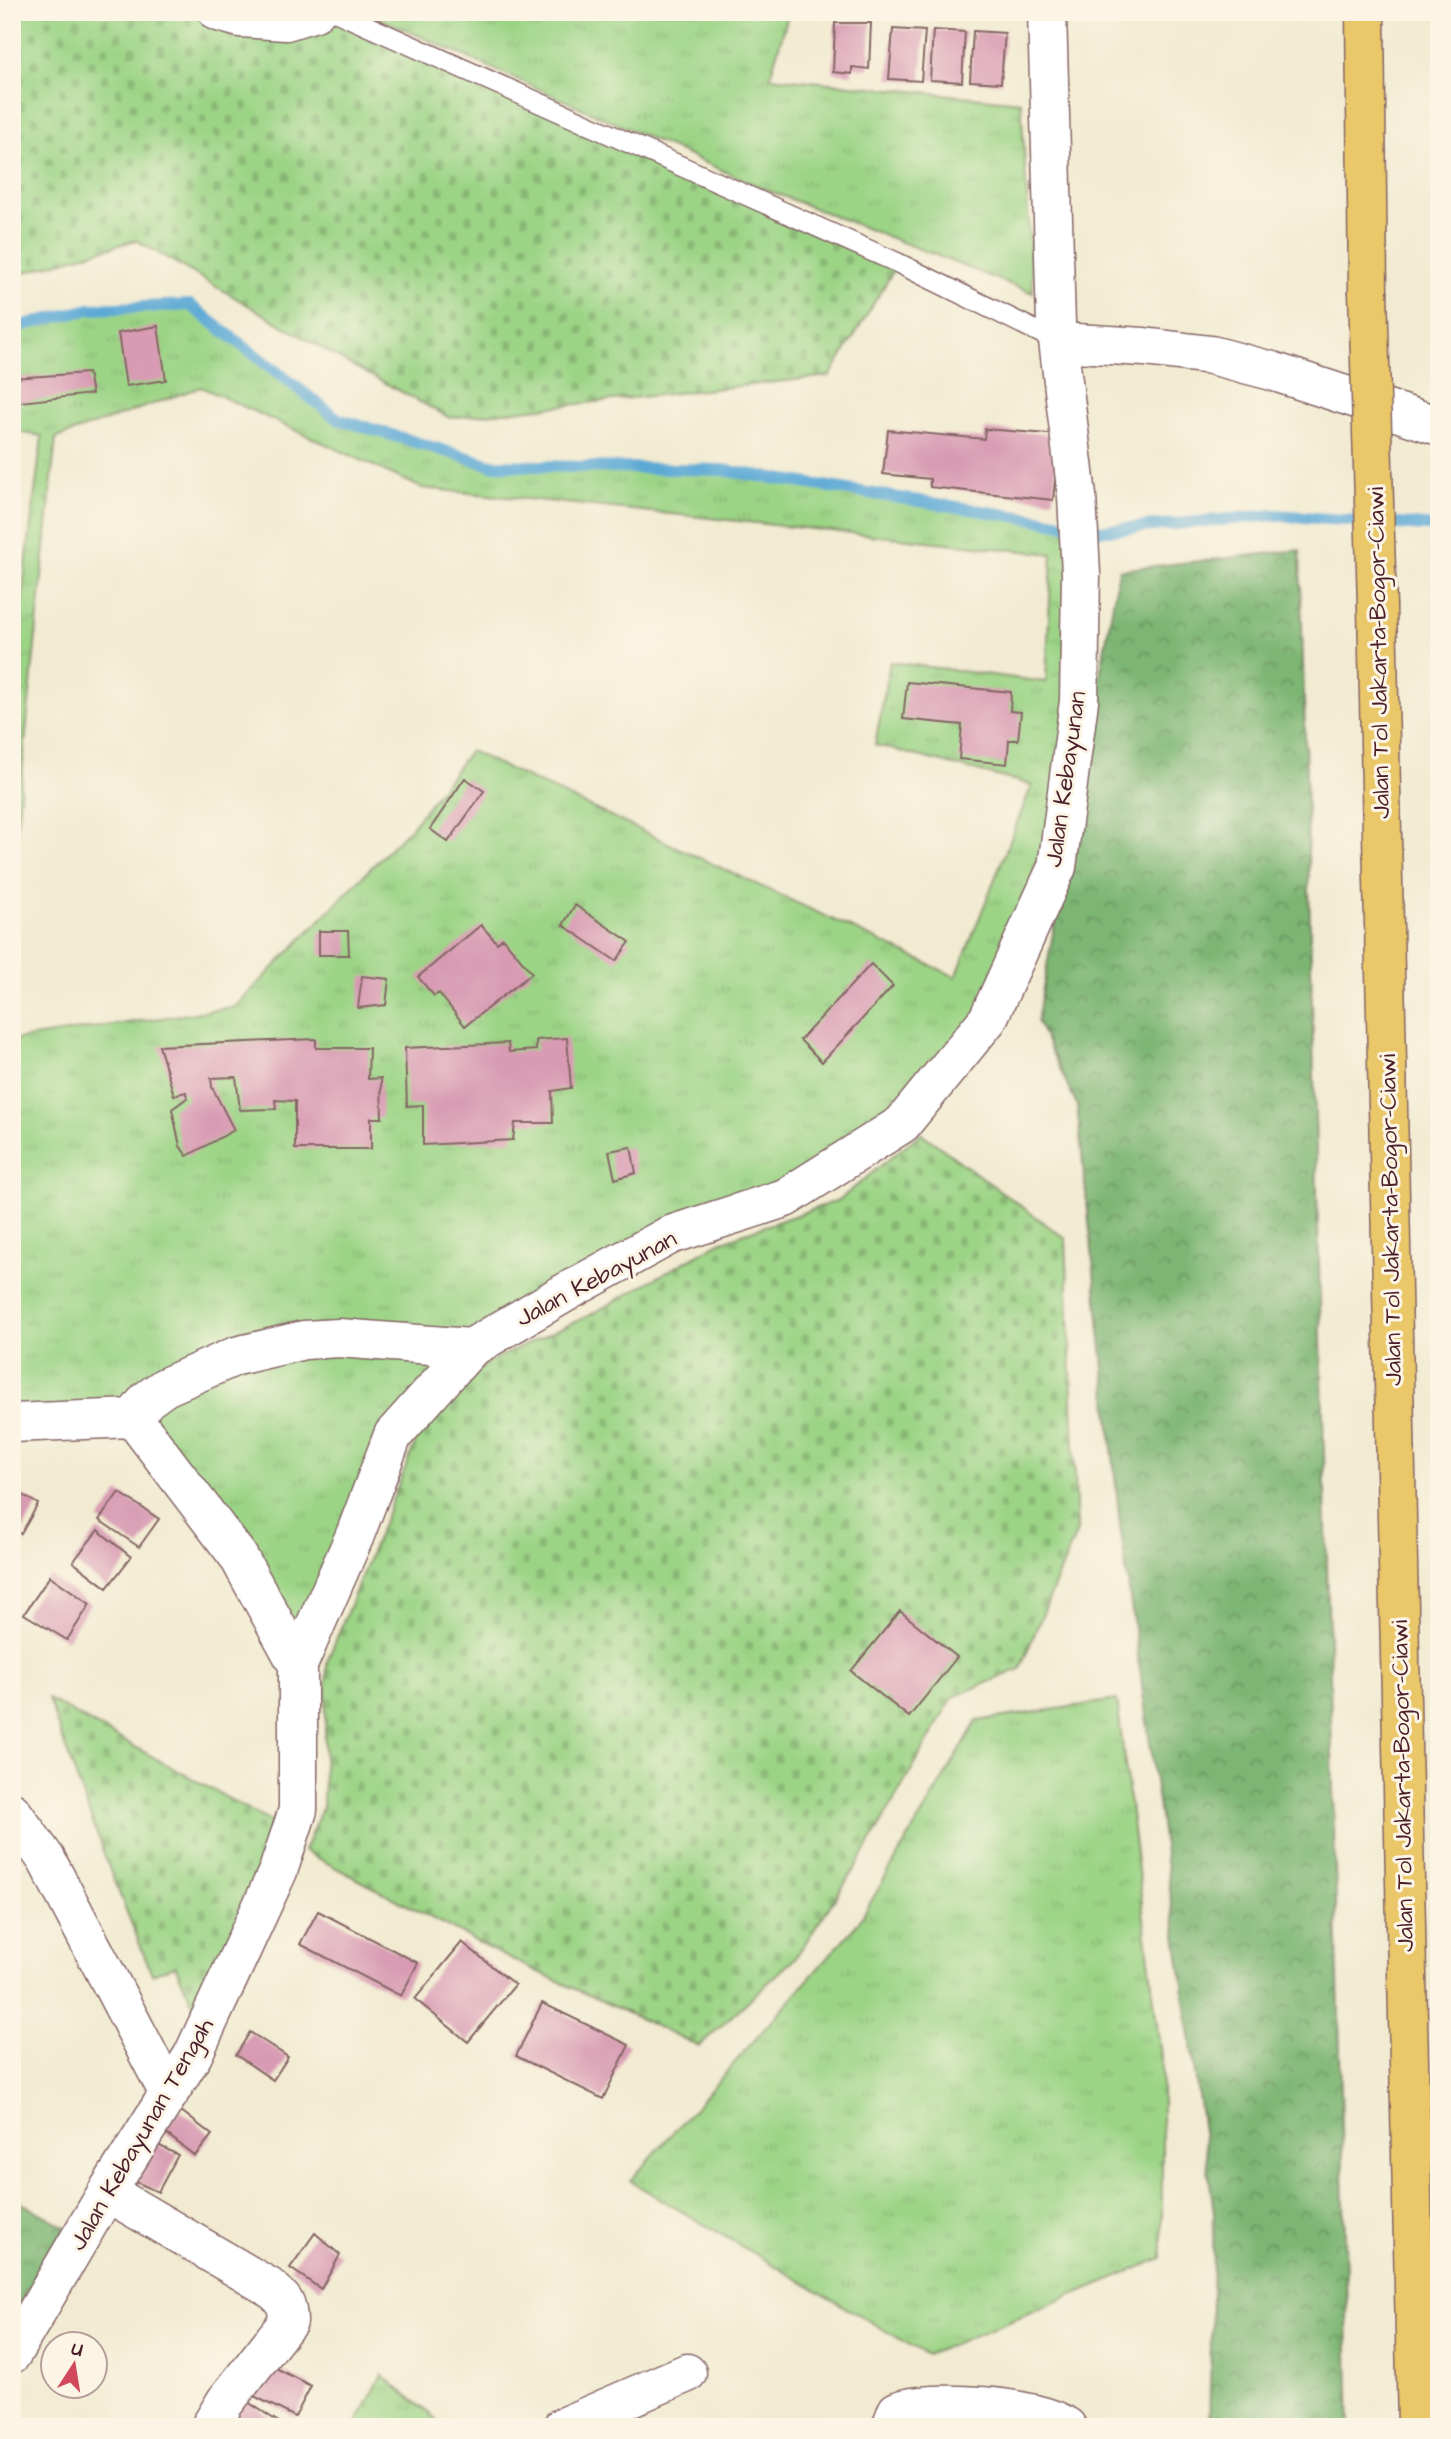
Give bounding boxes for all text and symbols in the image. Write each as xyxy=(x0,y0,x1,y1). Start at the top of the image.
street label: Jalan Tol Jakarta–Bogor–Ciawi xyxy=(1359,486,1400,819)
street label: Jalan Kebayunan xyxy=(1037,689,1096,869)
street label: Jalan Tol Jakarta–Bogor–Ciawi xyxy=(1371,1053,1412,1386)
street label: Jalan Kebayunan xyxy=(510,1222,683,1336)
street label: Jalan Tol Jakarta–Bogor–Ciawi xyxy=(1383,1619,1424,1952)
street label: Jalan Kebayunan Tengah xyxy=(61,2012,223,2258)
north arrow xyxy=(38,2330,108,2400)
text: U xyxy=(69,2336,86,2364)

